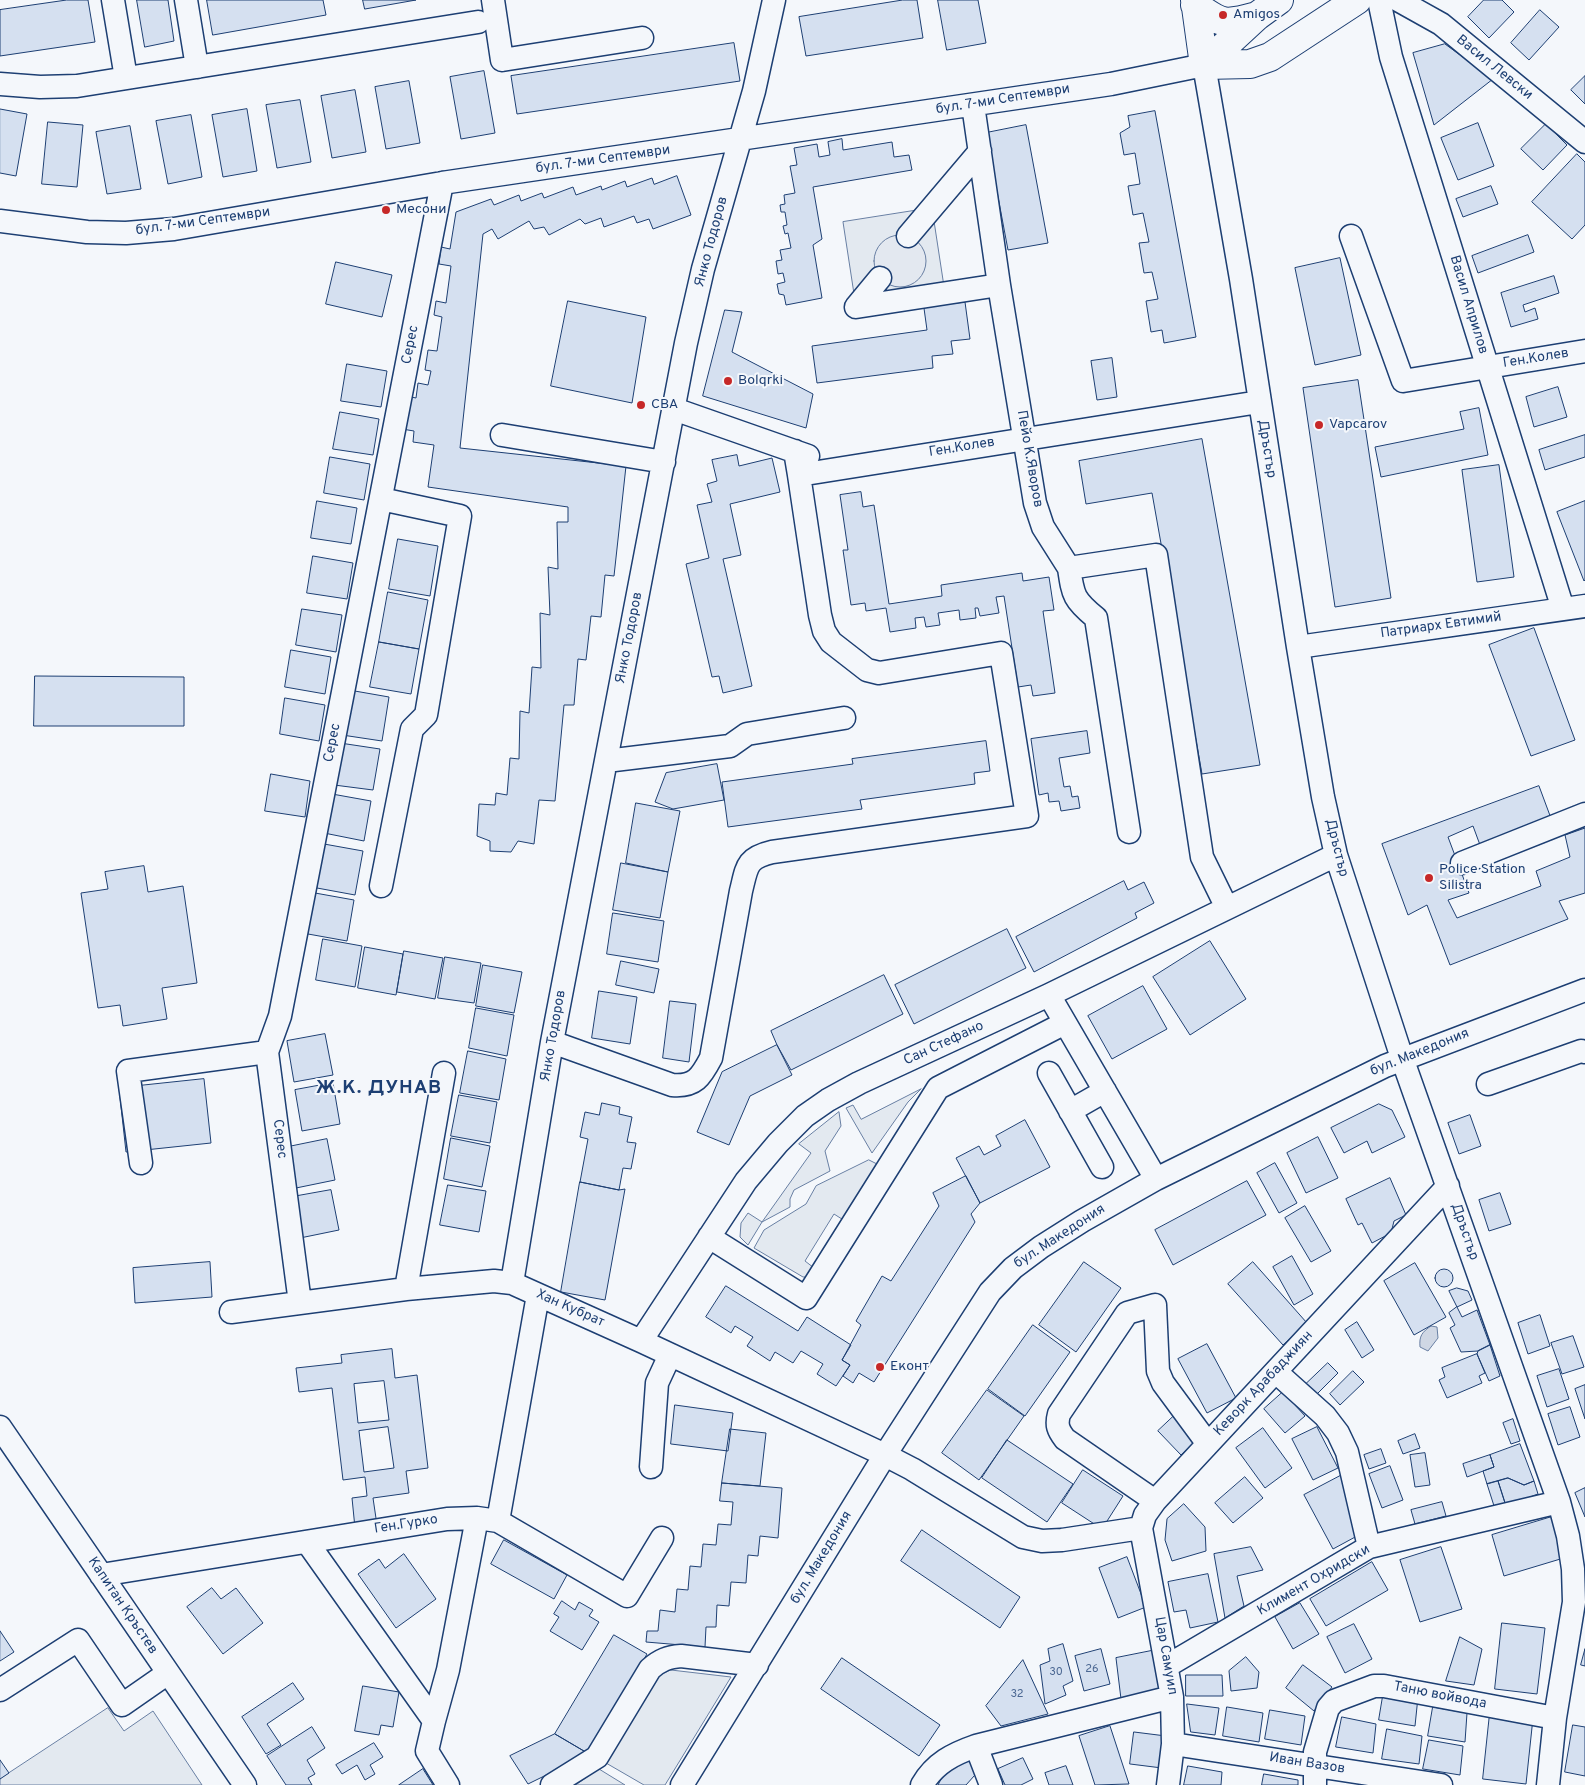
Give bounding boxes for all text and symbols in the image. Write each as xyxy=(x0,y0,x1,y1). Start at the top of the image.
place label: Amigos xyxy=(1233,7,1280,23)
marker: Amigos xyxy=(1217,9,1229,21)
street label: Васил Левски xyxy=(1452,32,1536,104)
street label: бул. 7-ми Септември xyxy=(935,81,1071,119)
street label: бул. 7-ми Септември xyxy=(535,142,671,178)
street label: Янко Тодоров xyxy=(692,195,732,289)
place label: Месони xyxy=(396,202,446,218)
street label: бул. 7-ми Септември xyxy=(135,204,271,240)
marker: Месони xyxy=(380,204,392,216)
street label: Васил Априлов xyxy=(1445,254,1491,356)
street label: Серес xyxy=(399,324,423,366)
street label: Ген.Колев xyxy=(1502,346,1570,372)
place label: Bolqrki xyxy=(738,373,783,389)
marker: Bolqrki xyxy=(722,375,734,387)
place label: CBA xyxy=(651,397,678,413)
marker: CBA xyxy=(635,399,647,411)
street label: Пейо К.Яворов xyxy=(1012,409,1046,509)
place label: Vapcarov xyxy=(1329,417,1387,433)
street label: Дръстър xyxy=(1253,418,1279,480)
marker: Vapcarov xyxy=(1313,419,1325,431)
street label: Ген.Колев xyxy=(928,435,996,461)
street label: Янко Тодоров xyxy=(613,591,647,685)
street label: Патриарх Евтимий xyxy=(1379,609,1503,643)
street label: Серес xyxy=(321,722,345,764)
street label: Дръстър xyxy=(1321,817,1351,879)
place label: Police Station Silistra xyxy=(1439,862,1526,894)
marker: Police Station Silistra xyxy=(1423,872,1435,884)
street label: Янко Тодоров xyxy=(538,989,570,1083)
street label: Сан Стефано xyxy=(901,1018,987,1070)
street label: бул. Македония xyxy=(1368,1025,1472,1081)
district label: Ж.К. ДУНАВ xyxy=(315,1078,443,1100)
street label: Серес xyxy=(268,1118,290,1160)
street label: бул. Македония xyxy=(1011,1201,1109,1273)
street label: Дръстър xyxy=(1446,1201,1482,1263)
street label: Хан Кубрат xyxy=(533,1286,607,1332)
street label: Кеворк Арабаджиян xyxy=(1211,1328,1317,1440)
place label: Еконт xyxy=(890,1359,929,1375)
marker: Еконт xyxy=(874,1361,886,1373)
street label: бул. Македония xyxy=(788,1509,856,1607)
street label: Ген.Гурко xyxy=(373,1512,439,1538)
street label: Климент Охридски xyxy=(1255,1542,1373,1620)
street label: Капитан Кръстев xyxy=(83,1554,161,1658)
street label: Цар Самуил xyxy=(1150,1615,1180,1697)
house number: 26 xyxy=(1085,1663,1099,1677)
house number: 30 xyxy=(1049,1666,1063,1680)
street label: Таню войвода xyxy=(1392,1679,1488,1713)
house number: 32 xyxy=(1010,1688,1024,1702)
street label: Иван Вазов xyxy=(1268,1750,1346,1778)

